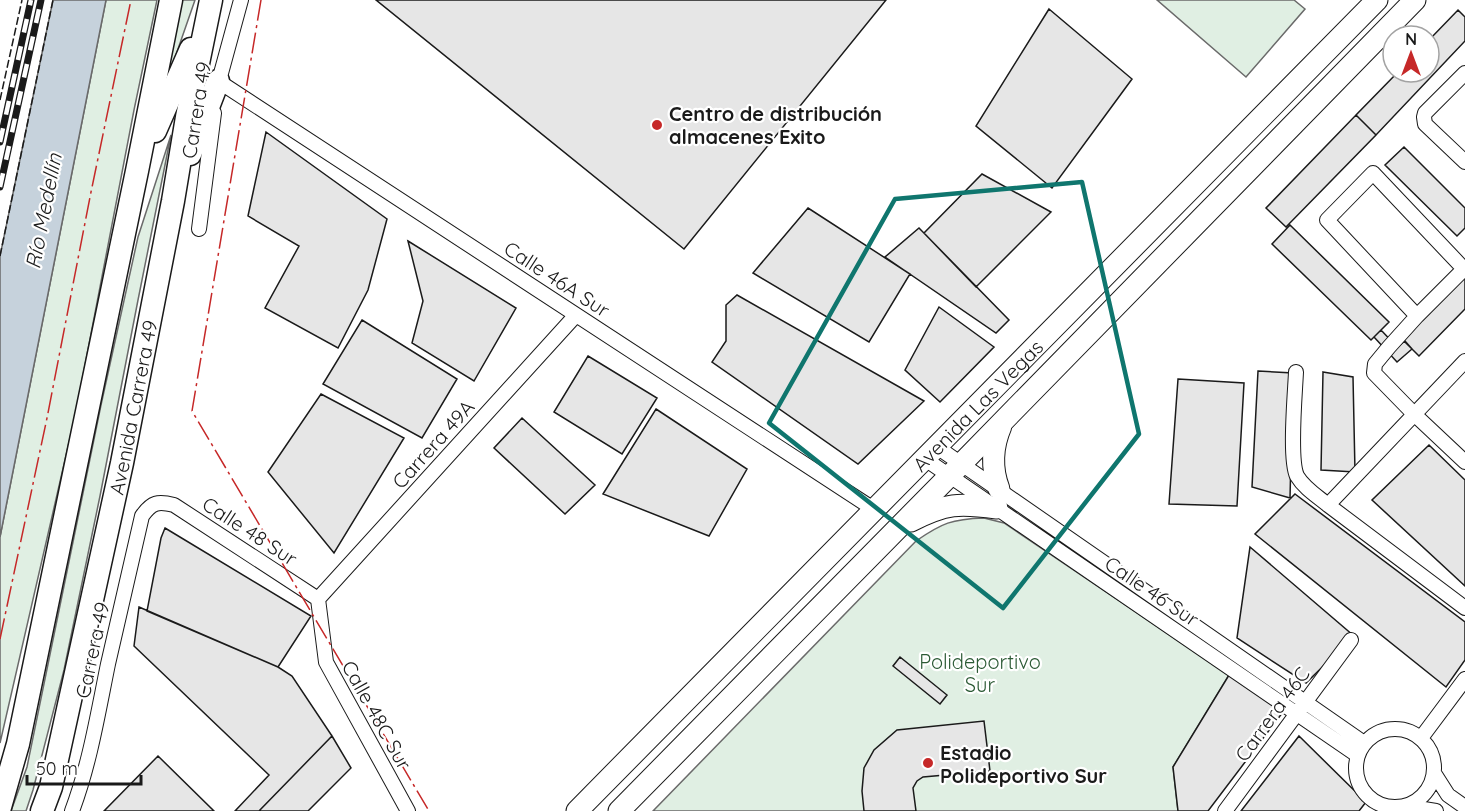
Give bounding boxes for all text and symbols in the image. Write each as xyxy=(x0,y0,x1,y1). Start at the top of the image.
north arrow xyxy=(1381,24,1441,84)
text: N xyxy=(1405,29,1417,49)
street label: Carrera 49 xyxy=(176,60,216,160)
place label: Centro de distribución almacenes Exito xyxy=(669,101,882,149)
marker: Centro de distribución almacenes Exito xyxy=(650,118,664,132)
water label: Río Medellín xyxy=(19,150,67,271)
street label: Calle 46A Sur xyxy=(499,236,615,323)
street label: Avenida Carrera 49 xyxy=(103,318,162,497)
street label: Avenida Las Vegas xyxy=(907,334,1048,476)
street label: Carrera 49A xyxy=(387,394,479,494)
street label: Calle 48 Sur xyxy=(198,491,302,571)
street label: Calle 46 Sur xyxy=(1100,550,1204,632)
street label: Carrera 49 xyxy=(70,600,114,700)
park label: Polideportivo Sur xyxy=(919,649,1041,697)
street label: Calle 48C Sur xyxy=(337,656,417,774)
street label: Carrera 46C xyxy=(1229,662,1315,766)
place label: Estadio Polideportivo Sur xyxy=(940,740,1107,788)
scale bar xyxy=(27,748,141,786)
marker: Estadio Polideportivo Sur xyxy=(921,756,935,770)
text: 50 m xyxy=(36,757,78,780)

